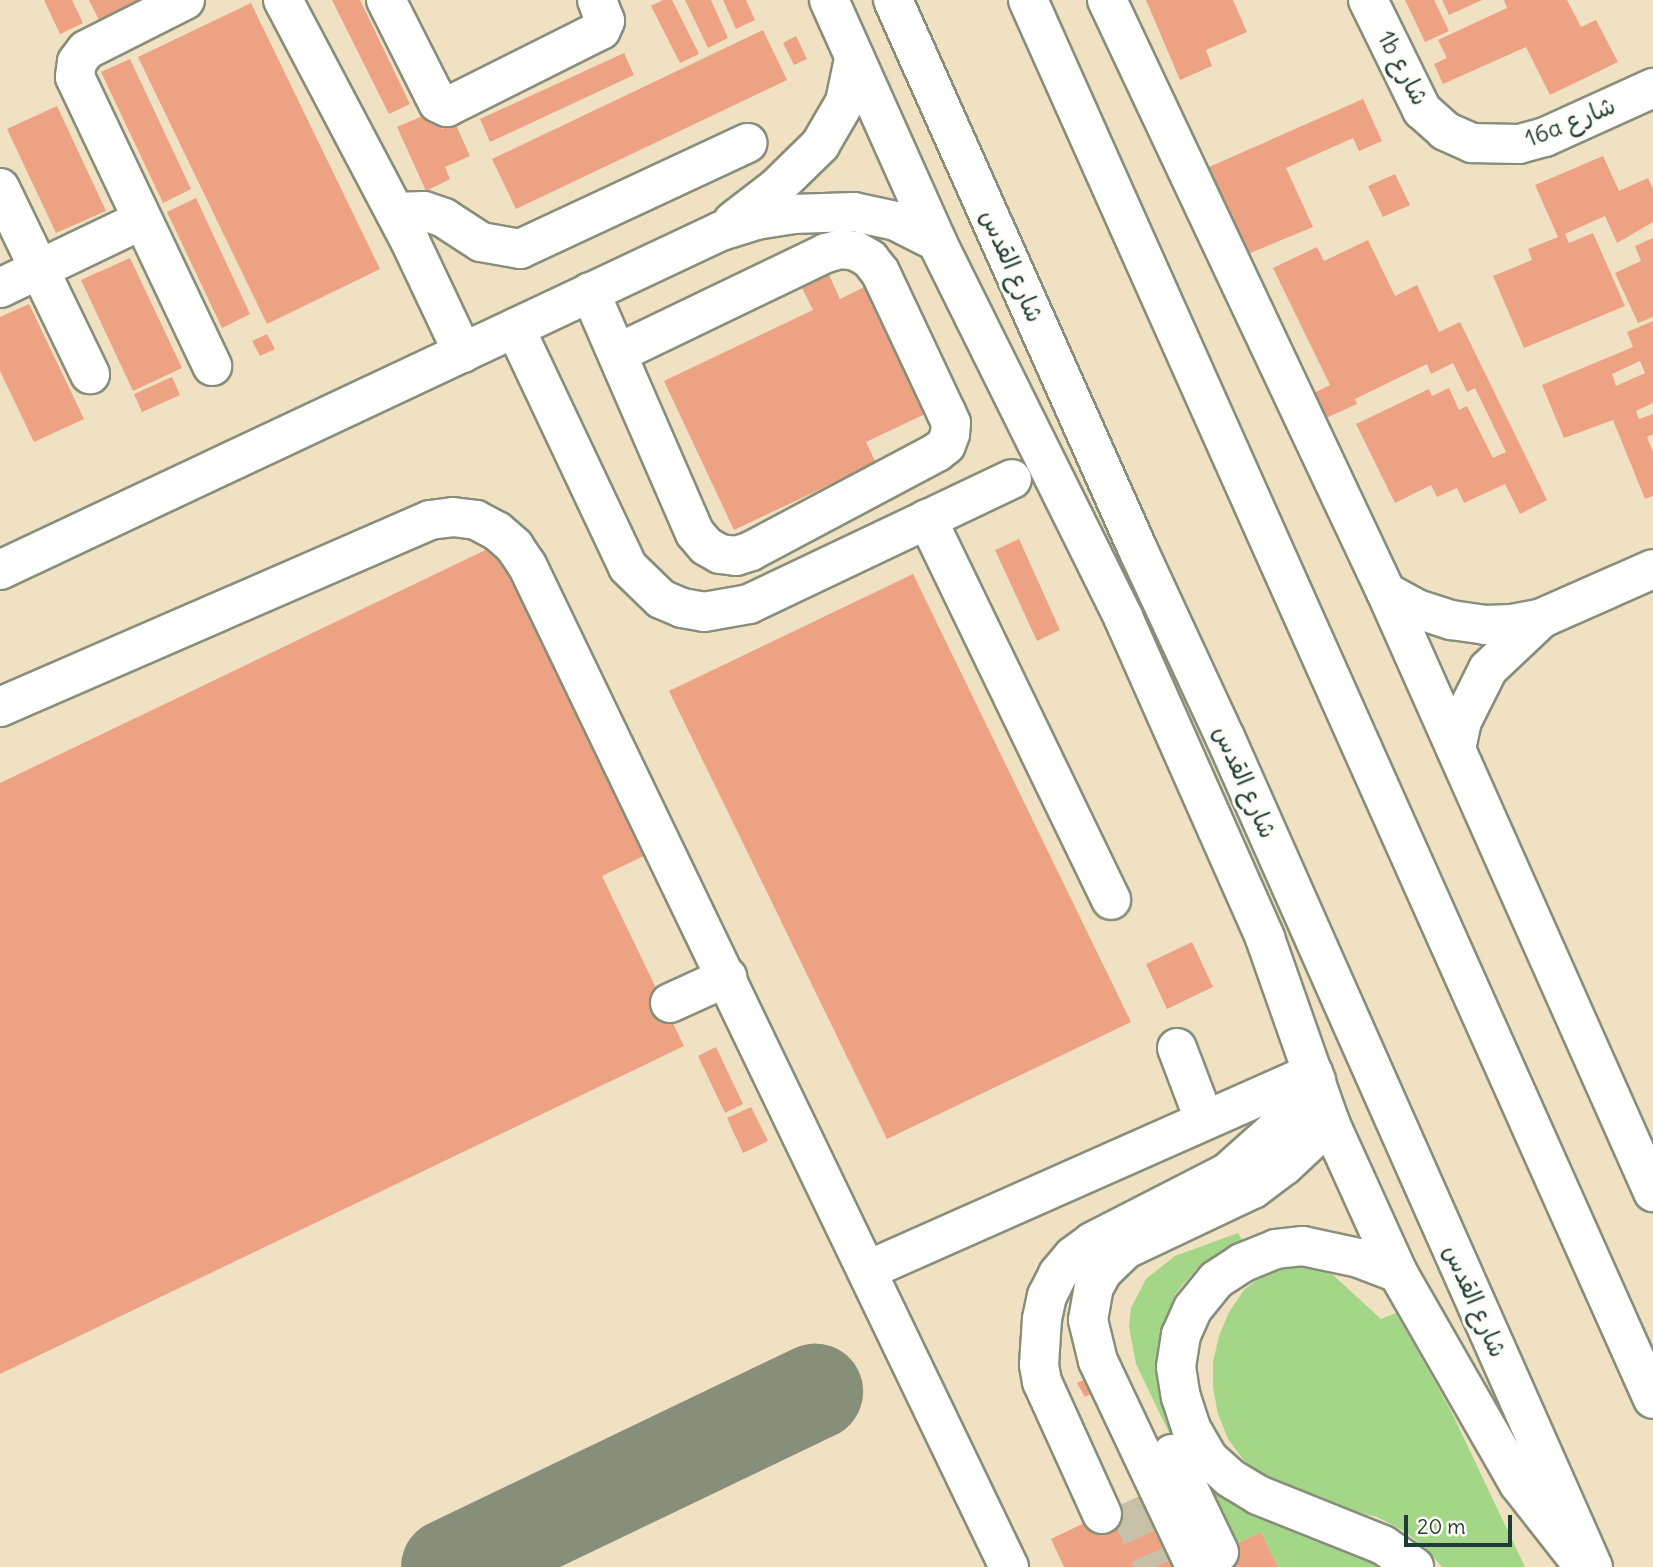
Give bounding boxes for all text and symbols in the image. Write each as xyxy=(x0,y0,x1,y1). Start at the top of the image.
street label: 1b شارع xyxy=(1371,26,1435,110)
street label: 16a شارع xyxy=(1521,91,1619,153)
street label: شارع القدس xyxy=(974,205,1050,327)
street label: شارع القدس xyxy=(1207,721,1283,843)
street label: شارع القدس xyxy=(1437,1240,1513,1362)
scale bar xyxy=(1408,1500,1516,1544)
text: 20 m xyxy=(1417,1513,1466,1540)

